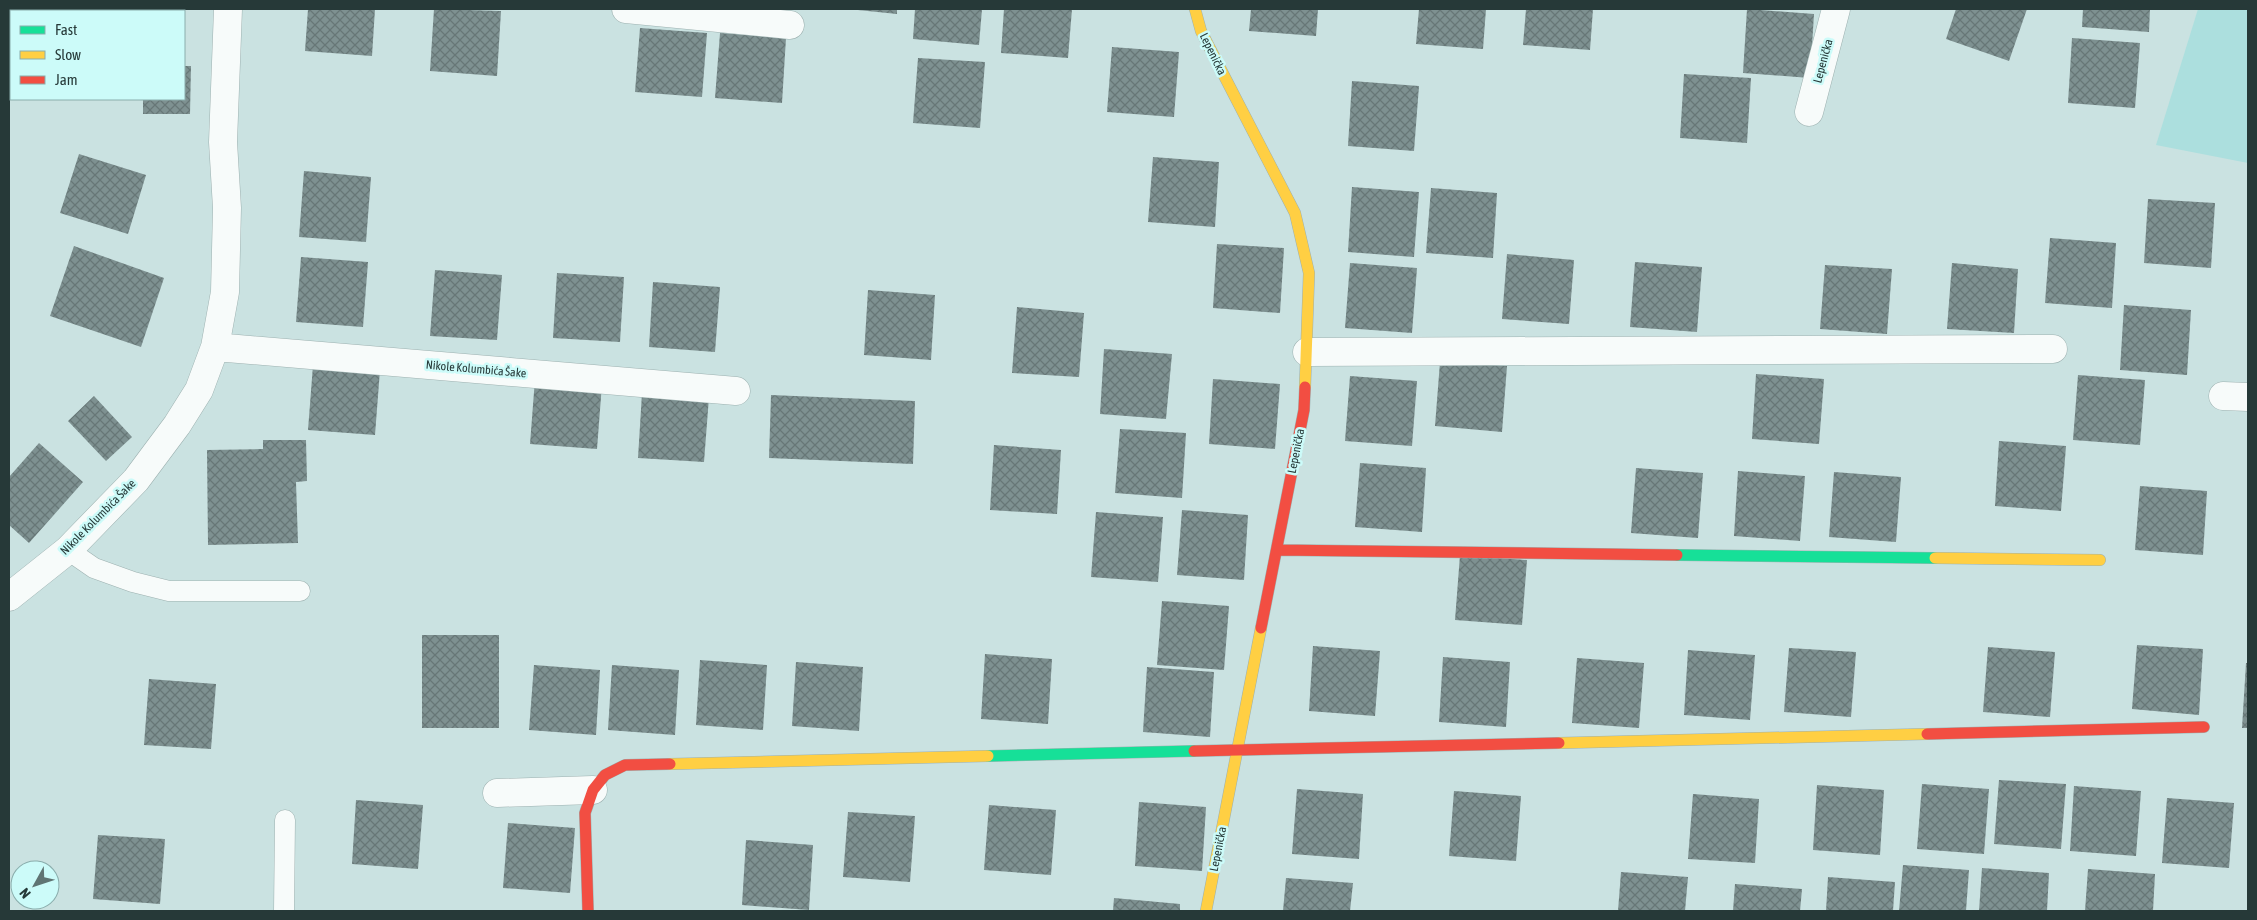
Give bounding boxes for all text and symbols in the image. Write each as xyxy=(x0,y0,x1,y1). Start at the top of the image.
legend xyxy=(10,10,185,100)
text: Fast xyxy=(55,21,77,38)
street label: Lepenička xyxy=(1197,31,1229,77)
street label: Lepenička xyxy=(1810,37,1836,85)
text: Slow xyxy=(55,46,81,63)
text: Jam xyxy=(55,71,78,88)
street label: Nikole Kolumbića Šake xyxy=(425,358,527,380)
street label: Lepenička xyxy=(1285,428,1307,474)
street label: Nikole Kolumbića Šake xyxy=(57,476,139,558)
street label: Lepenička xyxy=(1207,826,1229,872)
north arrow xyxy=(10,860,60,910)
text: N xyxy=(16,885,34,902)

